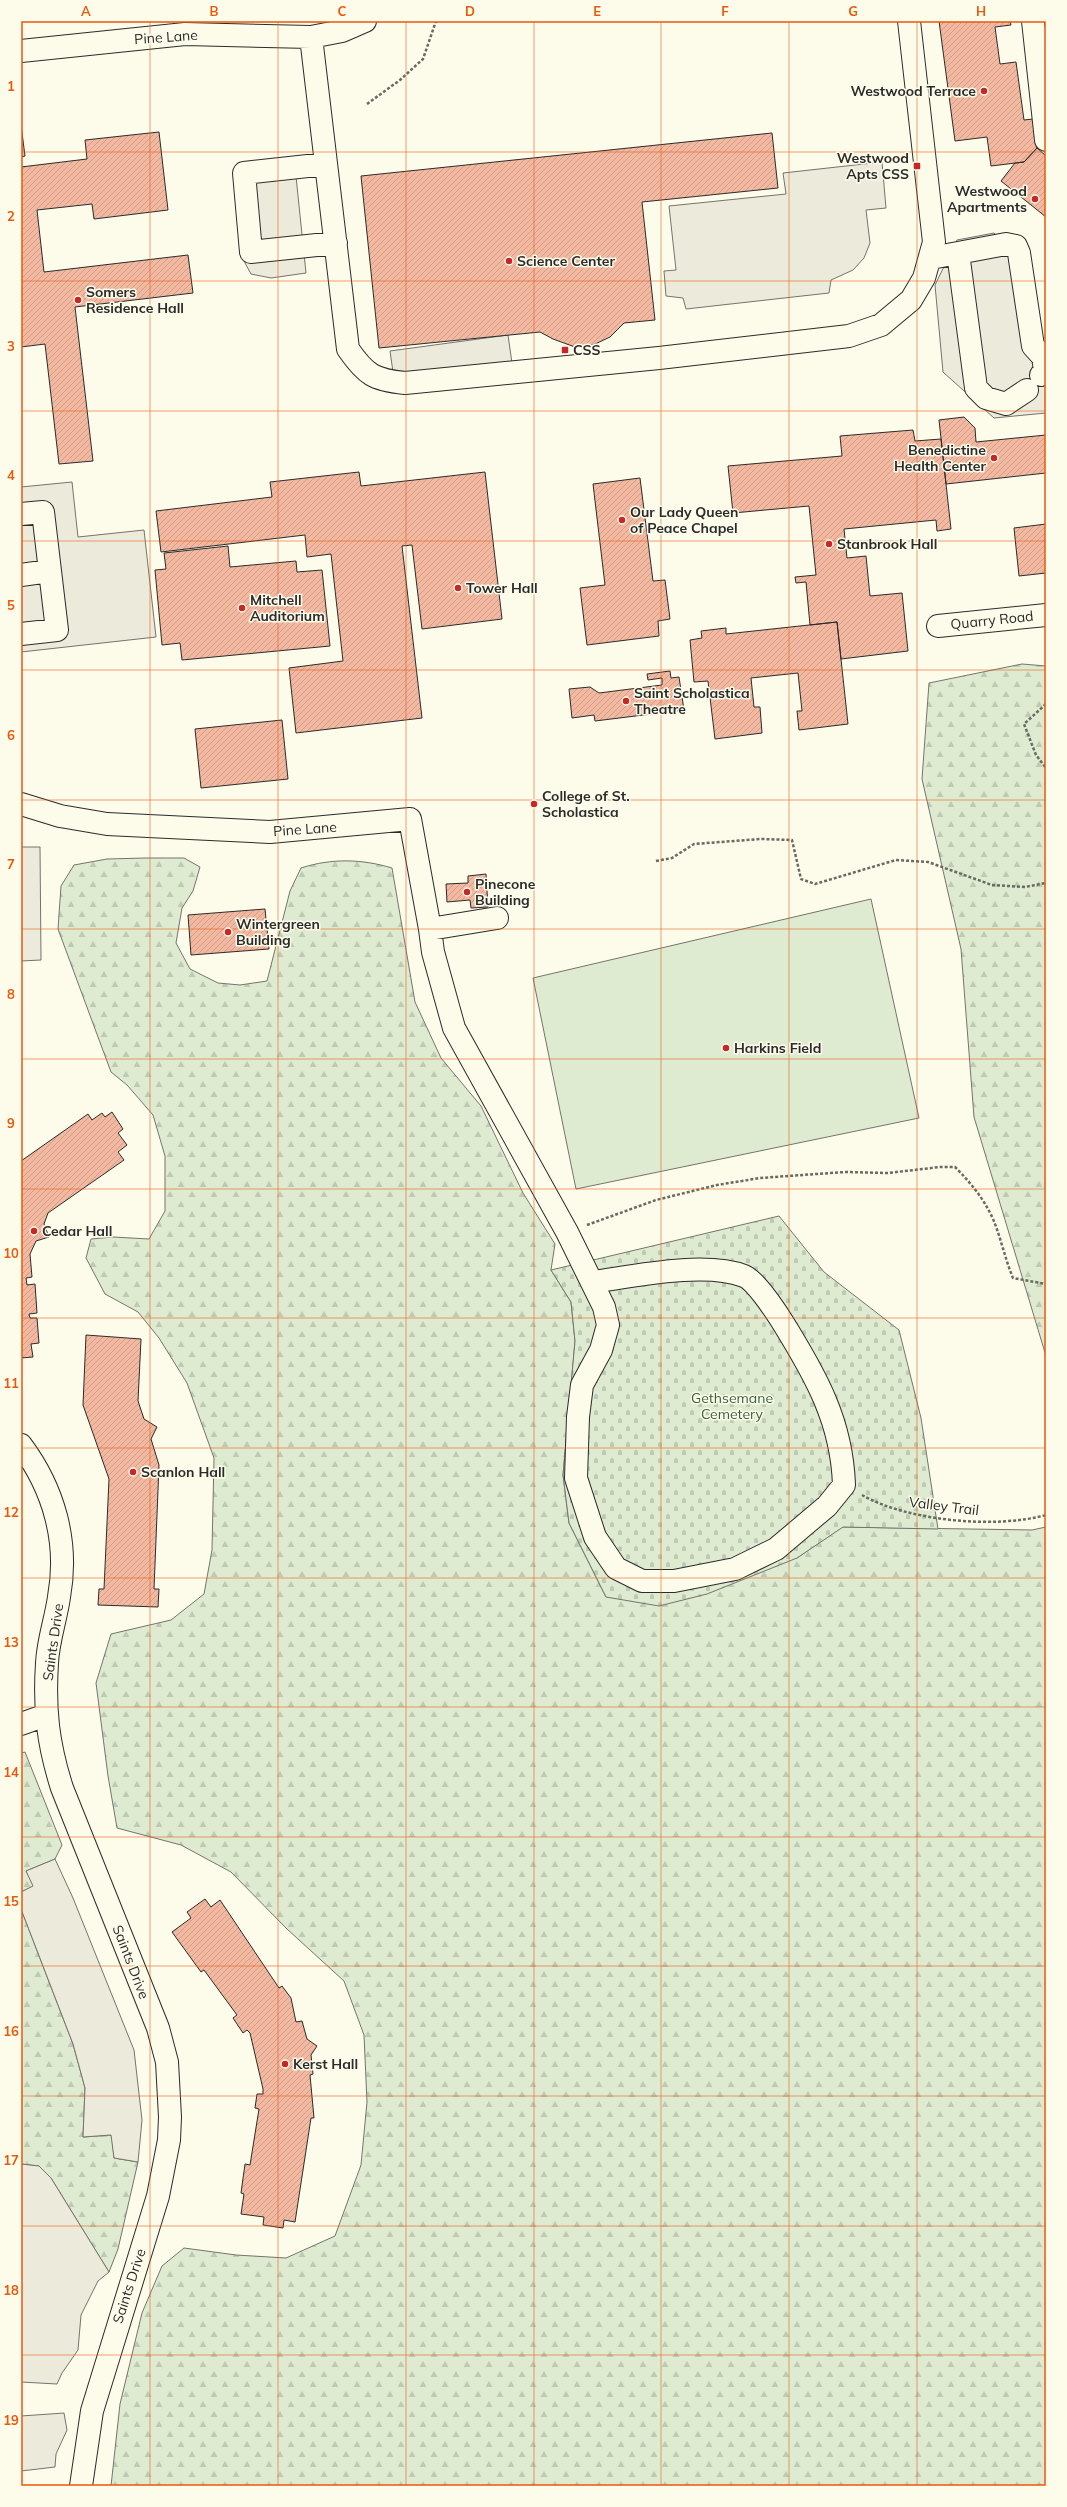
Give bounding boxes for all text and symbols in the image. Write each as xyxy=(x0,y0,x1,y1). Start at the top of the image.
text: A xyxy=(81,3,91,19)
text: B xyxy=(210,3,219,19)
text: C xyxy=(338,3,347,19)
text: D xyxy=(465,3,475,19)
text: E xyxy=(593,3,601,19)
text: F xyxy=(721,3,729,19)
text: G xyxy=(848,3,858,19)
text: H xyxy=(976,3,986,19)
street label: Pine Lane xyxy=(134,26,198,48)
text: 1 xyxy=(7,78,15,94)
place label: Westwood Terrace xyxy=(850,82,976,100)
marker: Westwood Terrace xyxy=(979,86,989,96)
place label: Westwood Apts CSS xyxy=(837,149,909,183)
marker: Westwood Apts CSS xyxy=(912,161,922,171)
place label: Westwood Apartments xyxy=(947,182,1027,216)
marker: Westwood Apartments xyxy=(1030,194,1040,204)
text: 2 xyxy=(7,208,15,224)
place label: Science Center xyxy=(517,252,615,270)
marker: Science Center xyxy=(504,256,514,266)
place label: Somers Residence Hall xyxy=(86,283,184,317)
marker: Somers Residence Hall xyxy=(73,295,83,305)
text: 3 xyxy=(7,338,15,354)
place label: CSS xyxy=(573,341,600,359)
marker: CSS xyxy=(560,345,570,355)
place label: Benedictine Health Center xyxy=(894,441,986,475)
marker: Benedictine Health Center xyxy=(989,453,999,463)
text: 4 xyxy=(7,467,15,483)
place label: Our Lady Queen of Peace Chapel xyxy=(630,503,739,537)
marker: Our Lady Queen of Peace Chapel xyxy=(617,515,627,525)
place label: Stanbrook Hall xyxy=(837,535,937,553)
marker: Stanbrook Hall xyxy=(824,539,834,549)
place label: Tower Hall xyxy=(466,579,538,597)
marker: Tower Hall xyxy=(453,583,463,593)
place label: Mitchell Auditorium xyxy=(250,591,325,625)
text: 5 xyxy=(7,597,15,613)
marker: Mitchell Auditorium xyxy=(237,603,247,613)
street label: Quarry Road xyxy=(950,607,1034,633)
place label: Saint Scholastica Theatre xyxy=(634,684,750,718)
marker: Saint Scholastica Theatre xyxy=(621,696,631,706)
text: 6 xyxy=(7,727,15,743)
place label: College of St. Scholastica xyxy=(542,787,630,821)
marker: College of St. Scholastica xyxy=(529,799,539,809)
street label: Pine Lane xyxy=(273,818,337,840)
text: 7 xyxy=(7,856,15,872)
place label: Pinecone Building xyxy=(475,875,536,909)
marker: Pinecone Building xyxy=(462,887,472,897)
place label: Wintergreen Building xyxy=(236,915,320,949)
marker: Wintergreen Building xyxy=(223,927,233,937)
text: 8 xyxy=(7,986,15,1002)
place label: Harkins Field xyxy=(734,1039,821,1057)
marker: Harkins Field xyxy=(721,1043,731,1053)
text: 9 xyxy=(7,1115,15,1131)
place label: Cedar Hall xyxy=(42,1222,112,1240)
marker: Cedar Hall xyxy=(29,1226,39,1236)
text: 10 xyxy=(3,1245,19,1261)
text: 11 xyxy=(3,1375,19,1391)
park label: Gethsemane Cemetery xyxy=(691,1389,773,1423)
place label: Scanlon Hall xyxy=(141,1463,225,1481)
marker: Scanlon Hall xyxy=(128,1467,138,1477)
street label: Valley Trail xyxy=(908,1493,980,1519)
text: 12 xyxy=(3,1504,19,1520)
street label: Saints Drive xyxy=(39,1602,67,1682)
text: 13 xyxy=(3,1634,19,1650)
text: 14 xyxy=(3,1764,19,1780)
text: 15 xyxy=(3,1893,19,1909)
street label: Saints Drive xyxy=(109,1922,153,2002)
text: 16 xyxy=(3,2023,19,2039)
place label: Kerst Hall xyxy=(293,2055,358,2073)
marker: Kerst Hall xyxy=(280,2059,290,2069)
text: 17 xyxy=(3,2152,19,2168)
street label: Saints Drive xyxy=(108,2246,150,2326)
text: 18 xyxy=(3,2282,19,2298)
text: 19 xyxy=(3,2412,19,2428)

